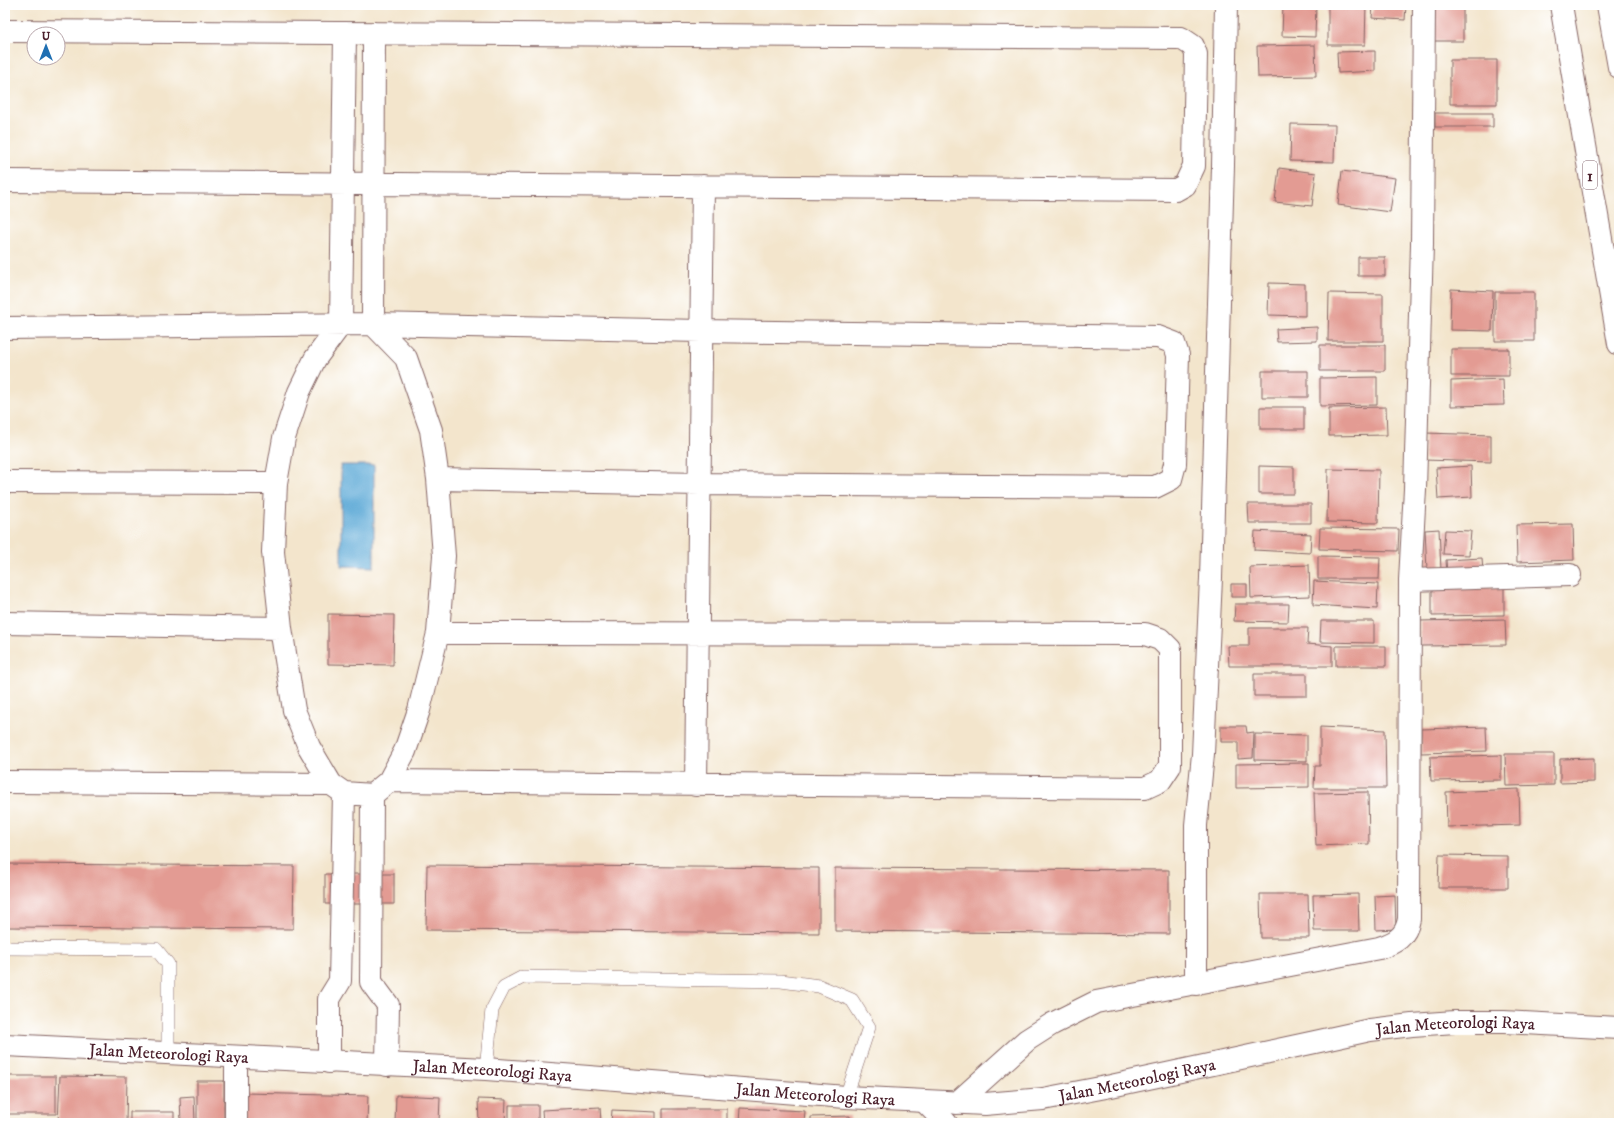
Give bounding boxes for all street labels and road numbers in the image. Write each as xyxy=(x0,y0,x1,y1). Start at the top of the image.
road number: 1 xyxy=(1583,161,1597,189)
street label: Jalan Meteorologi Raya xyxy=(1373,1012,1536,1041)
street label: Jalan Meteorologi Raya xyxy=(87,1039,250,1069)
street label: Jalan Meteorologi Raya xyxy=(1055,1054,1218,1108)
street label: Jalan Meteorologi Raya xyxy=(410,1055,573,1088)
street label: Jalan Meteorologi Raya xyxy=(733,1078,896,1111)

